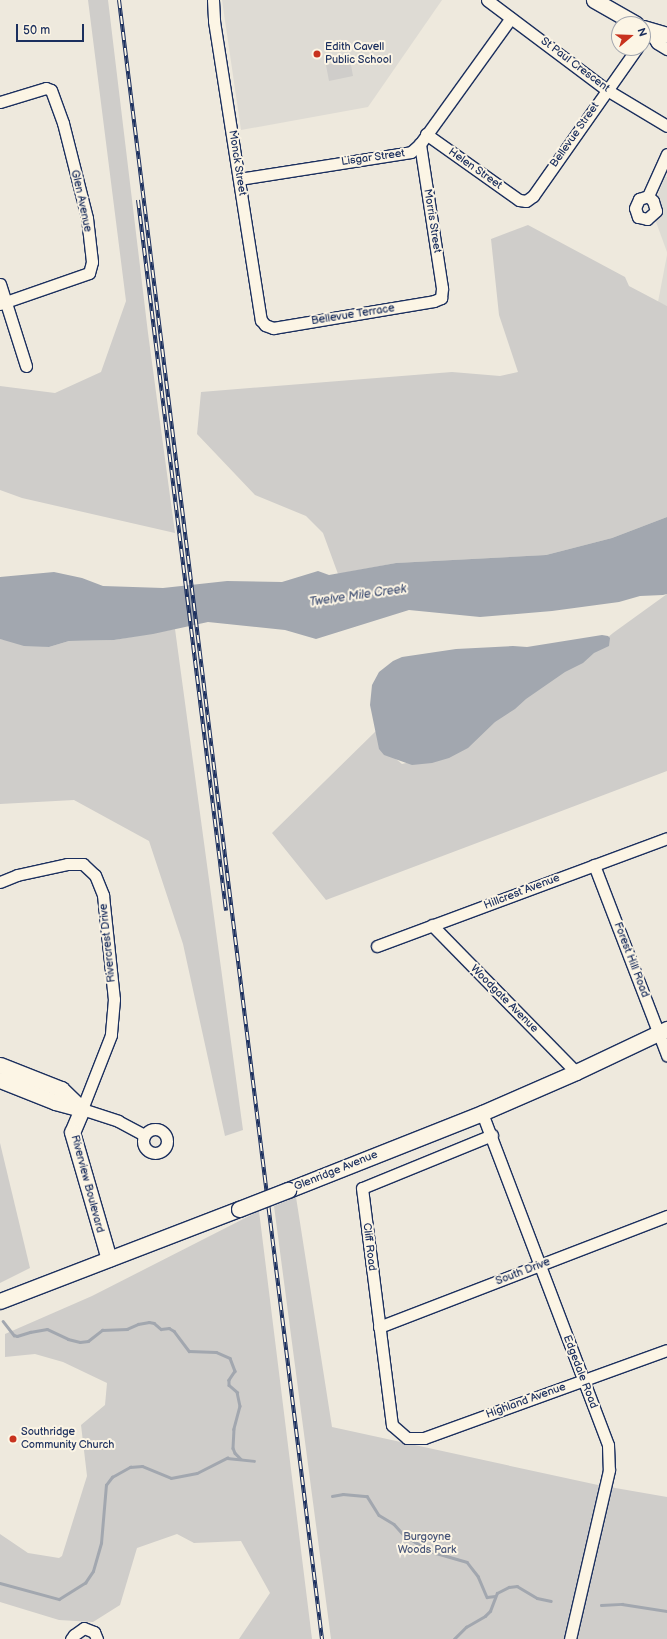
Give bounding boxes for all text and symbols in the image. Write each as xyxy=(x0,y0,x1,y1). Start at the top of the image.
scale bar xyxy=(18,16,86,42)
north arrow xyxy=(611,16,651,56)
text: 50 m xyxy=(23,23,50,38)
text: N xyxy=(634,26,649,38)
street label: St Paul Crescent xyxy=(538,35,612,95)
place label: Edith Cavell Public School xyxy=(325,41,392,67)
marker: Edith Cavell Public School xyxy=(312,49,322,59)
street label: Bellevue Street xyxy=(548,100,602,170)
street label: Monck Street xyxy=(225,129,249,197)
street label: Helen Street xyxy=(445,146,505,192)
street label: Lisgar Street xyxy=(340,147,406,169)
street label: Glen Avenue xyxy=(68,169,94,233)
street label: Morris Street xyxy=(420,188,444,254)
street label: Bellevue Terrace xyxy=(310,302,396,328)
water label: Twelve Mile Creek xyxy=(309,582,407,610)
street label: Hillcrest Avenue xyxy=(482,871,562,913)
street label: Rivercrest Drive xyxy=(97,903,119,983)
street label: Forest Hill Road xyxy=(611,920,651,1000)
street label: Woodgate Avenue xyxy=(467,962,541,1036)
street label: Riverview Boulevard xyxy=(68,1134,106,1234)
street label: Glenridge Avenue xyxy=(292,1148,380,1194)
street label: Cliff Road xyxy=(360,1222,378,1272)
street label: South Drive xyxy=(494,1256,552,1288)
street label: Edgedale Road xyxy=(560,1333,600,1411)
street label: Highland Avenue xyxy=(484,1380,568,1422)
place label: Southridge Community Church xyxy=(21,1426,115,1452)
marker: Southridge Community Church xyxy=(8,1434,18,1444)
park label: Burgoyne Woods Park xyxy=(398,1531,456,1557)

